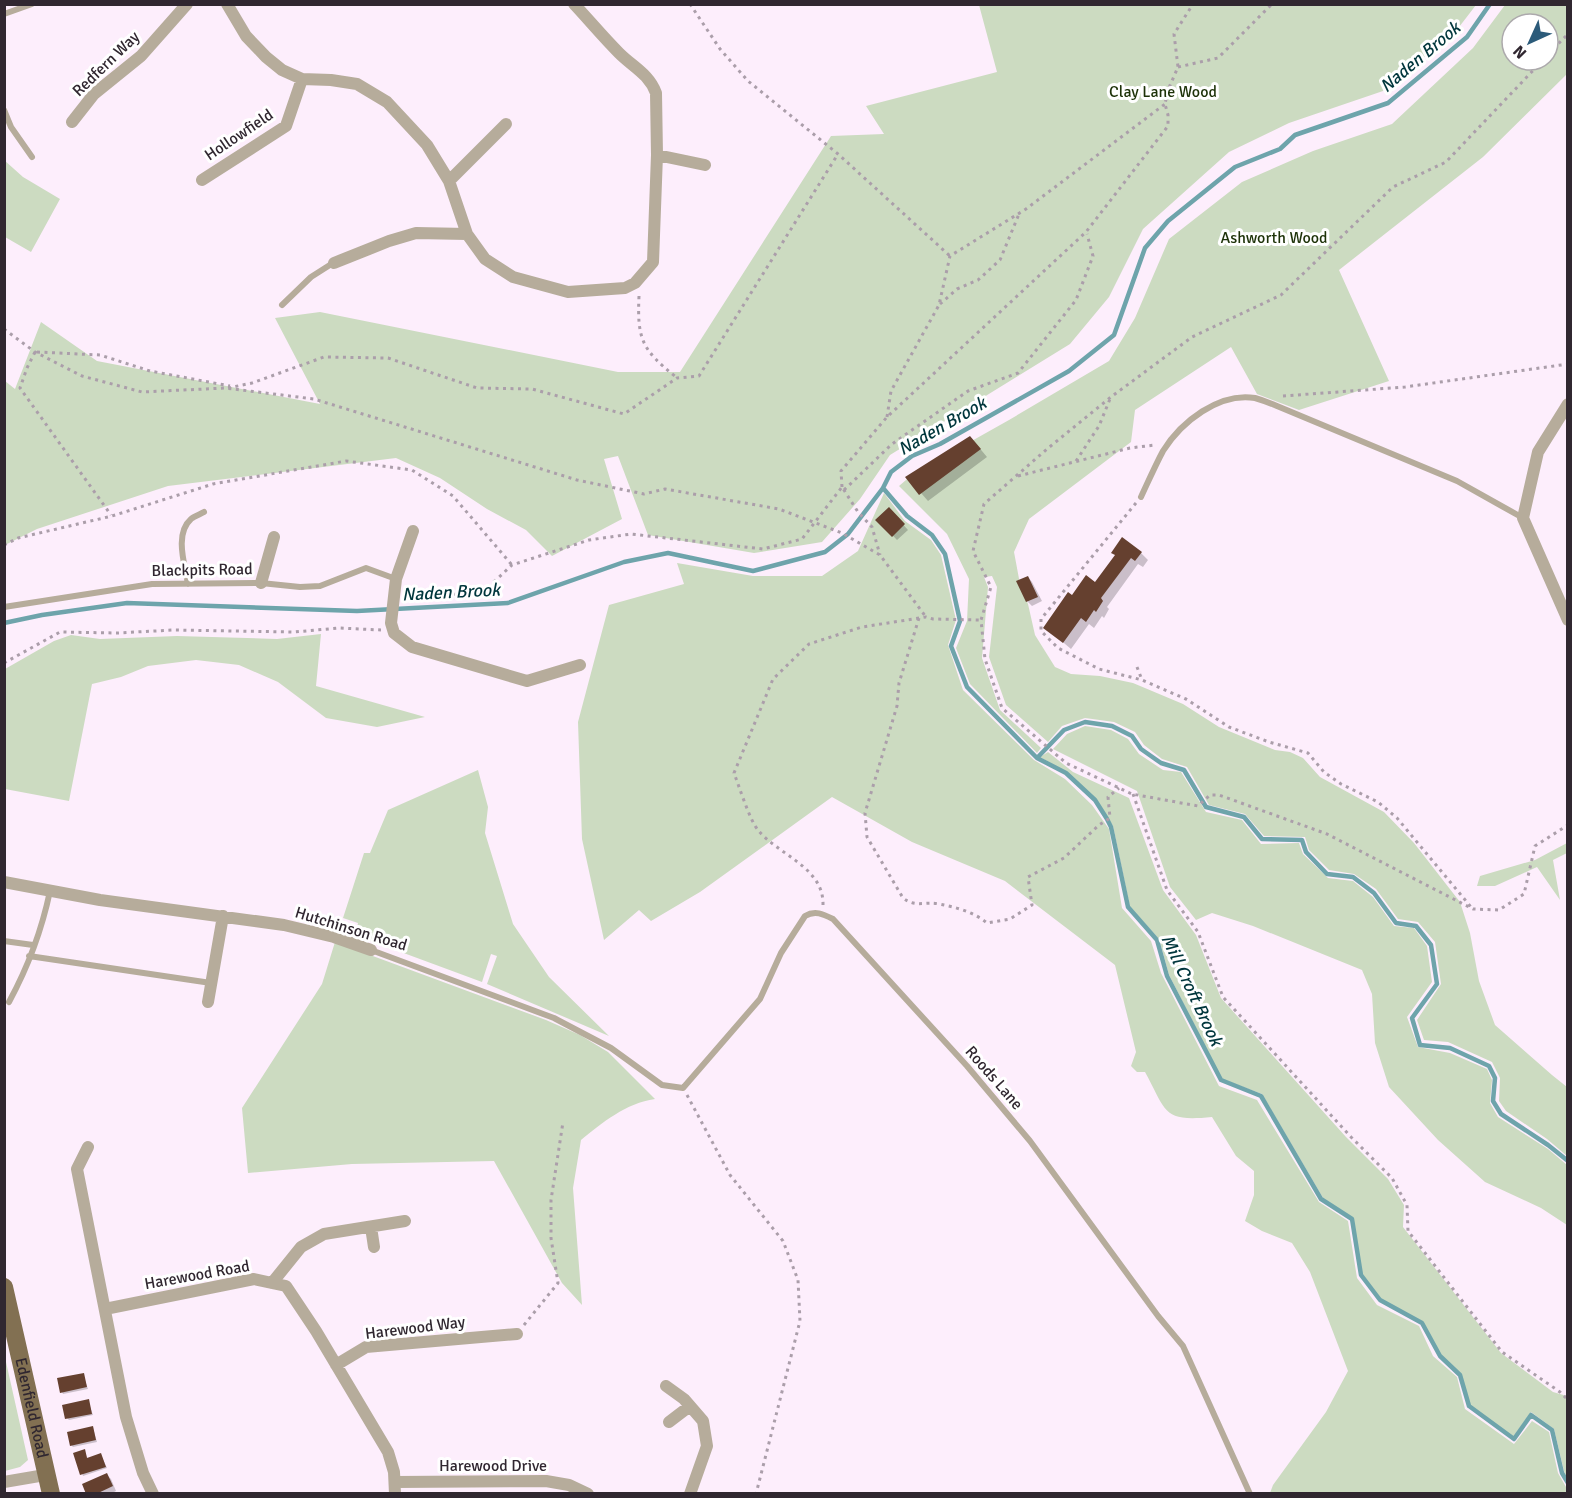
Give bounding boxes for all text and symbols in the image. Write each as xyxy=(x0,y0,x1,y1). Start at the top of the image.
north arrow xyxy=(1500,12,1560,72)
water label: Naden Brook xyxy=(1375,16,1466,97)
street label: Redfern Way xyxy=(68,27,144,101)
text: N xyxy=(1509,41,1531,63)
park label: Clay Lane Wood xyxy=(1109,82,1217,102)
street label: Hollowfield xyxy=(201,105,277,165)
park label: Ashworth Wood xyxy=(1220,228,1328,248)
water label: Naden Brook xyxy=(894,391,992,460)
street label: Blackpits Road xyxy=(151,559,253,581)
water label: Naden Brook xyxy=(401,578,503,606)
street label: Hutchinson Road xyxy=(293,902,409,956)
water label: Mill Croft Brook xyxy=(1157,931,1228,1051)
street label: Roods Lane xyxy=(961,1042,1027,1114)
street label: Harewood Road xyxy=(143,1256,251,1294)
street label: Harewood Way xyxy=(364,1312,467,1344)
street label: Edenfield Road xyxy=(10,1356,53,1460)
street label: Harewood Drive xyxy=(439,1456,547,1476)

